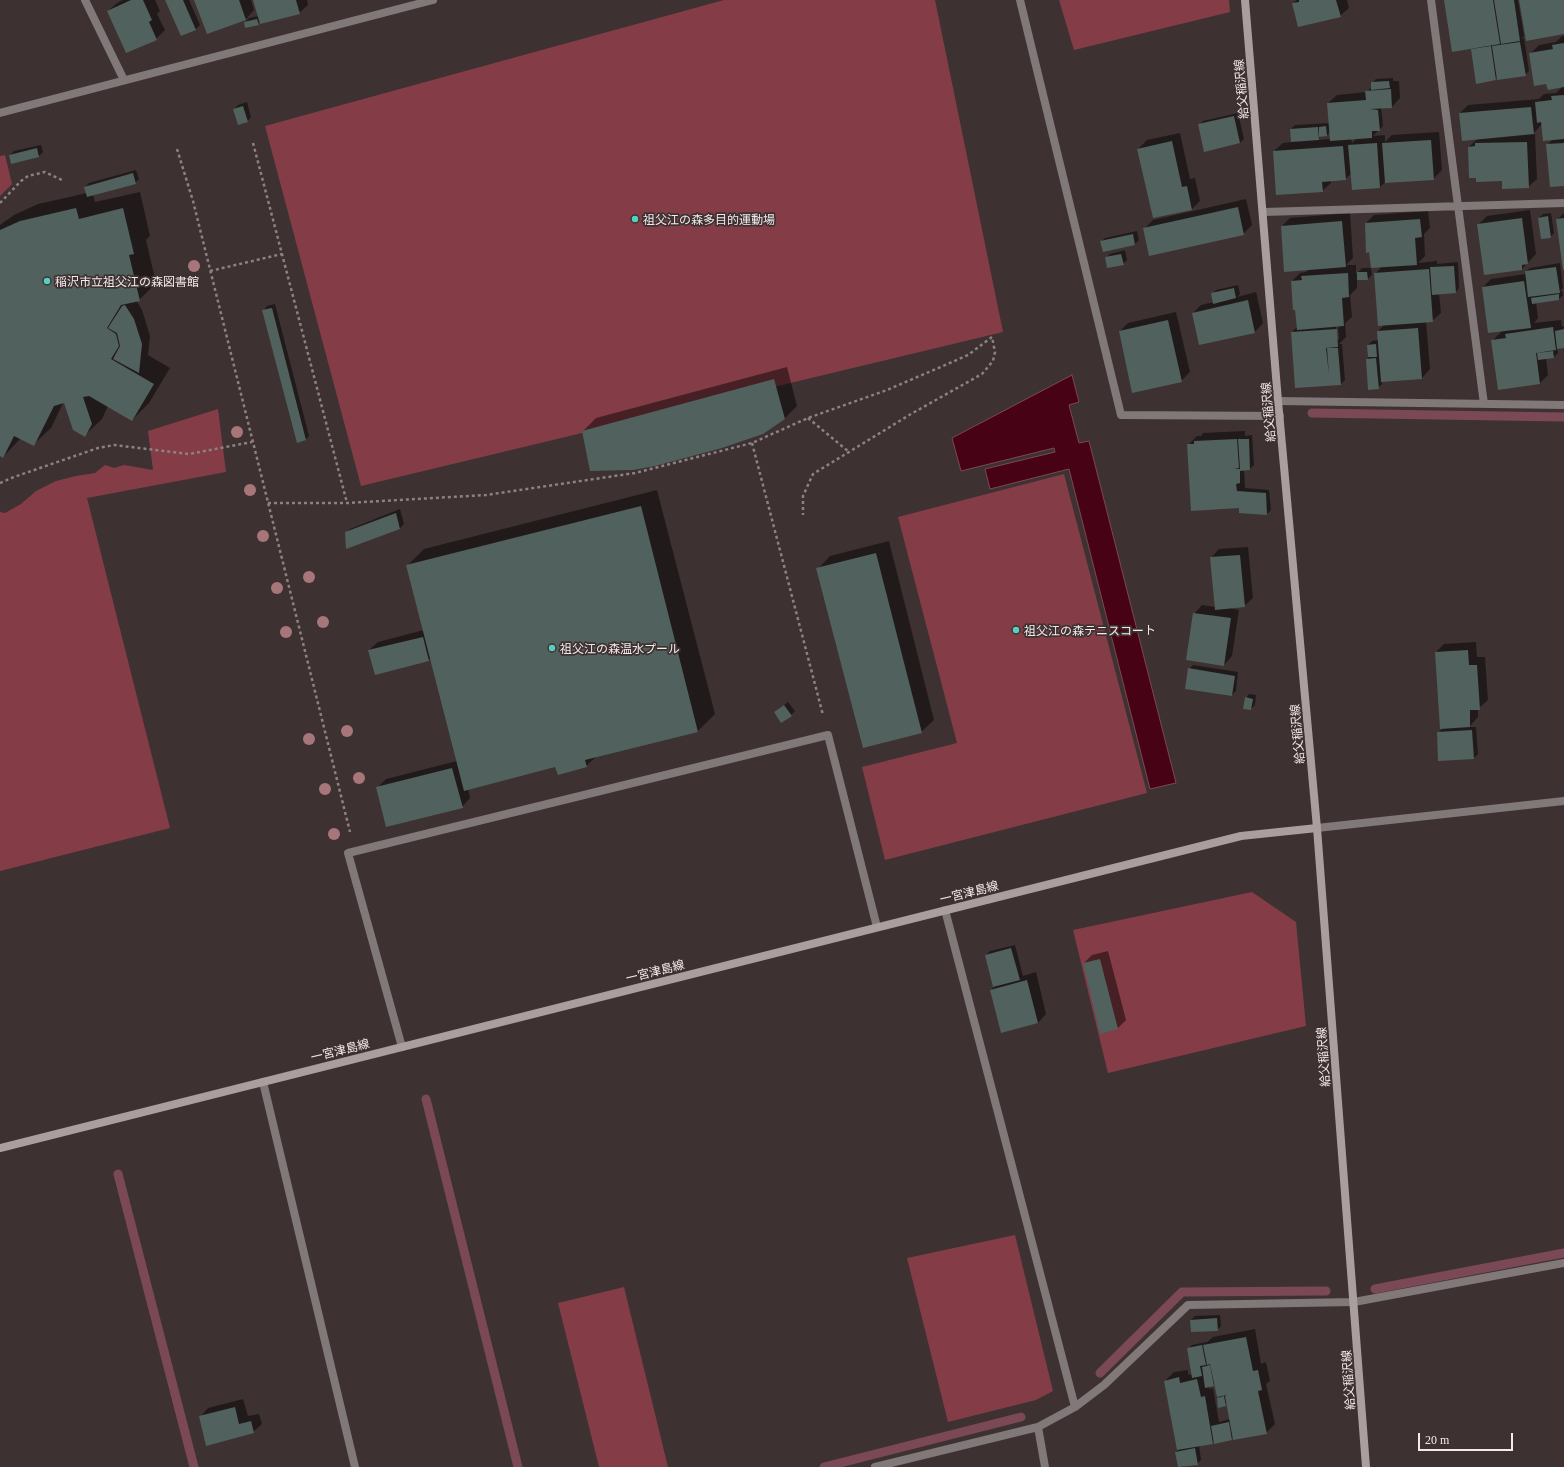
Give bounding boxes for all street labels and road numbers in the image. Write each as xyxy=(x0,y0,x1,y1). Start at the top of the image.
street label: 給父稲沢線 xyxy=(1231,58,1251,120)
street label: 給父稲沢線 xyxy=(1258,381,1278,443)
street label: 給父稲沢線 xyxy=(1287,703,1307,765)
street label: 一宮津島線 xyxy=(938,878,1000,906)
street label: 一宮津島線 xyxy=(624,957,686,985)
street label: 給父稲沢線 xyxy=(1314,1027,1332,1087)
street label: 一宮津島線 xyxy=(309,1036,371,1064)
street label: 給父稲沢線 xyxy=(1339,1350,1357,1410)

